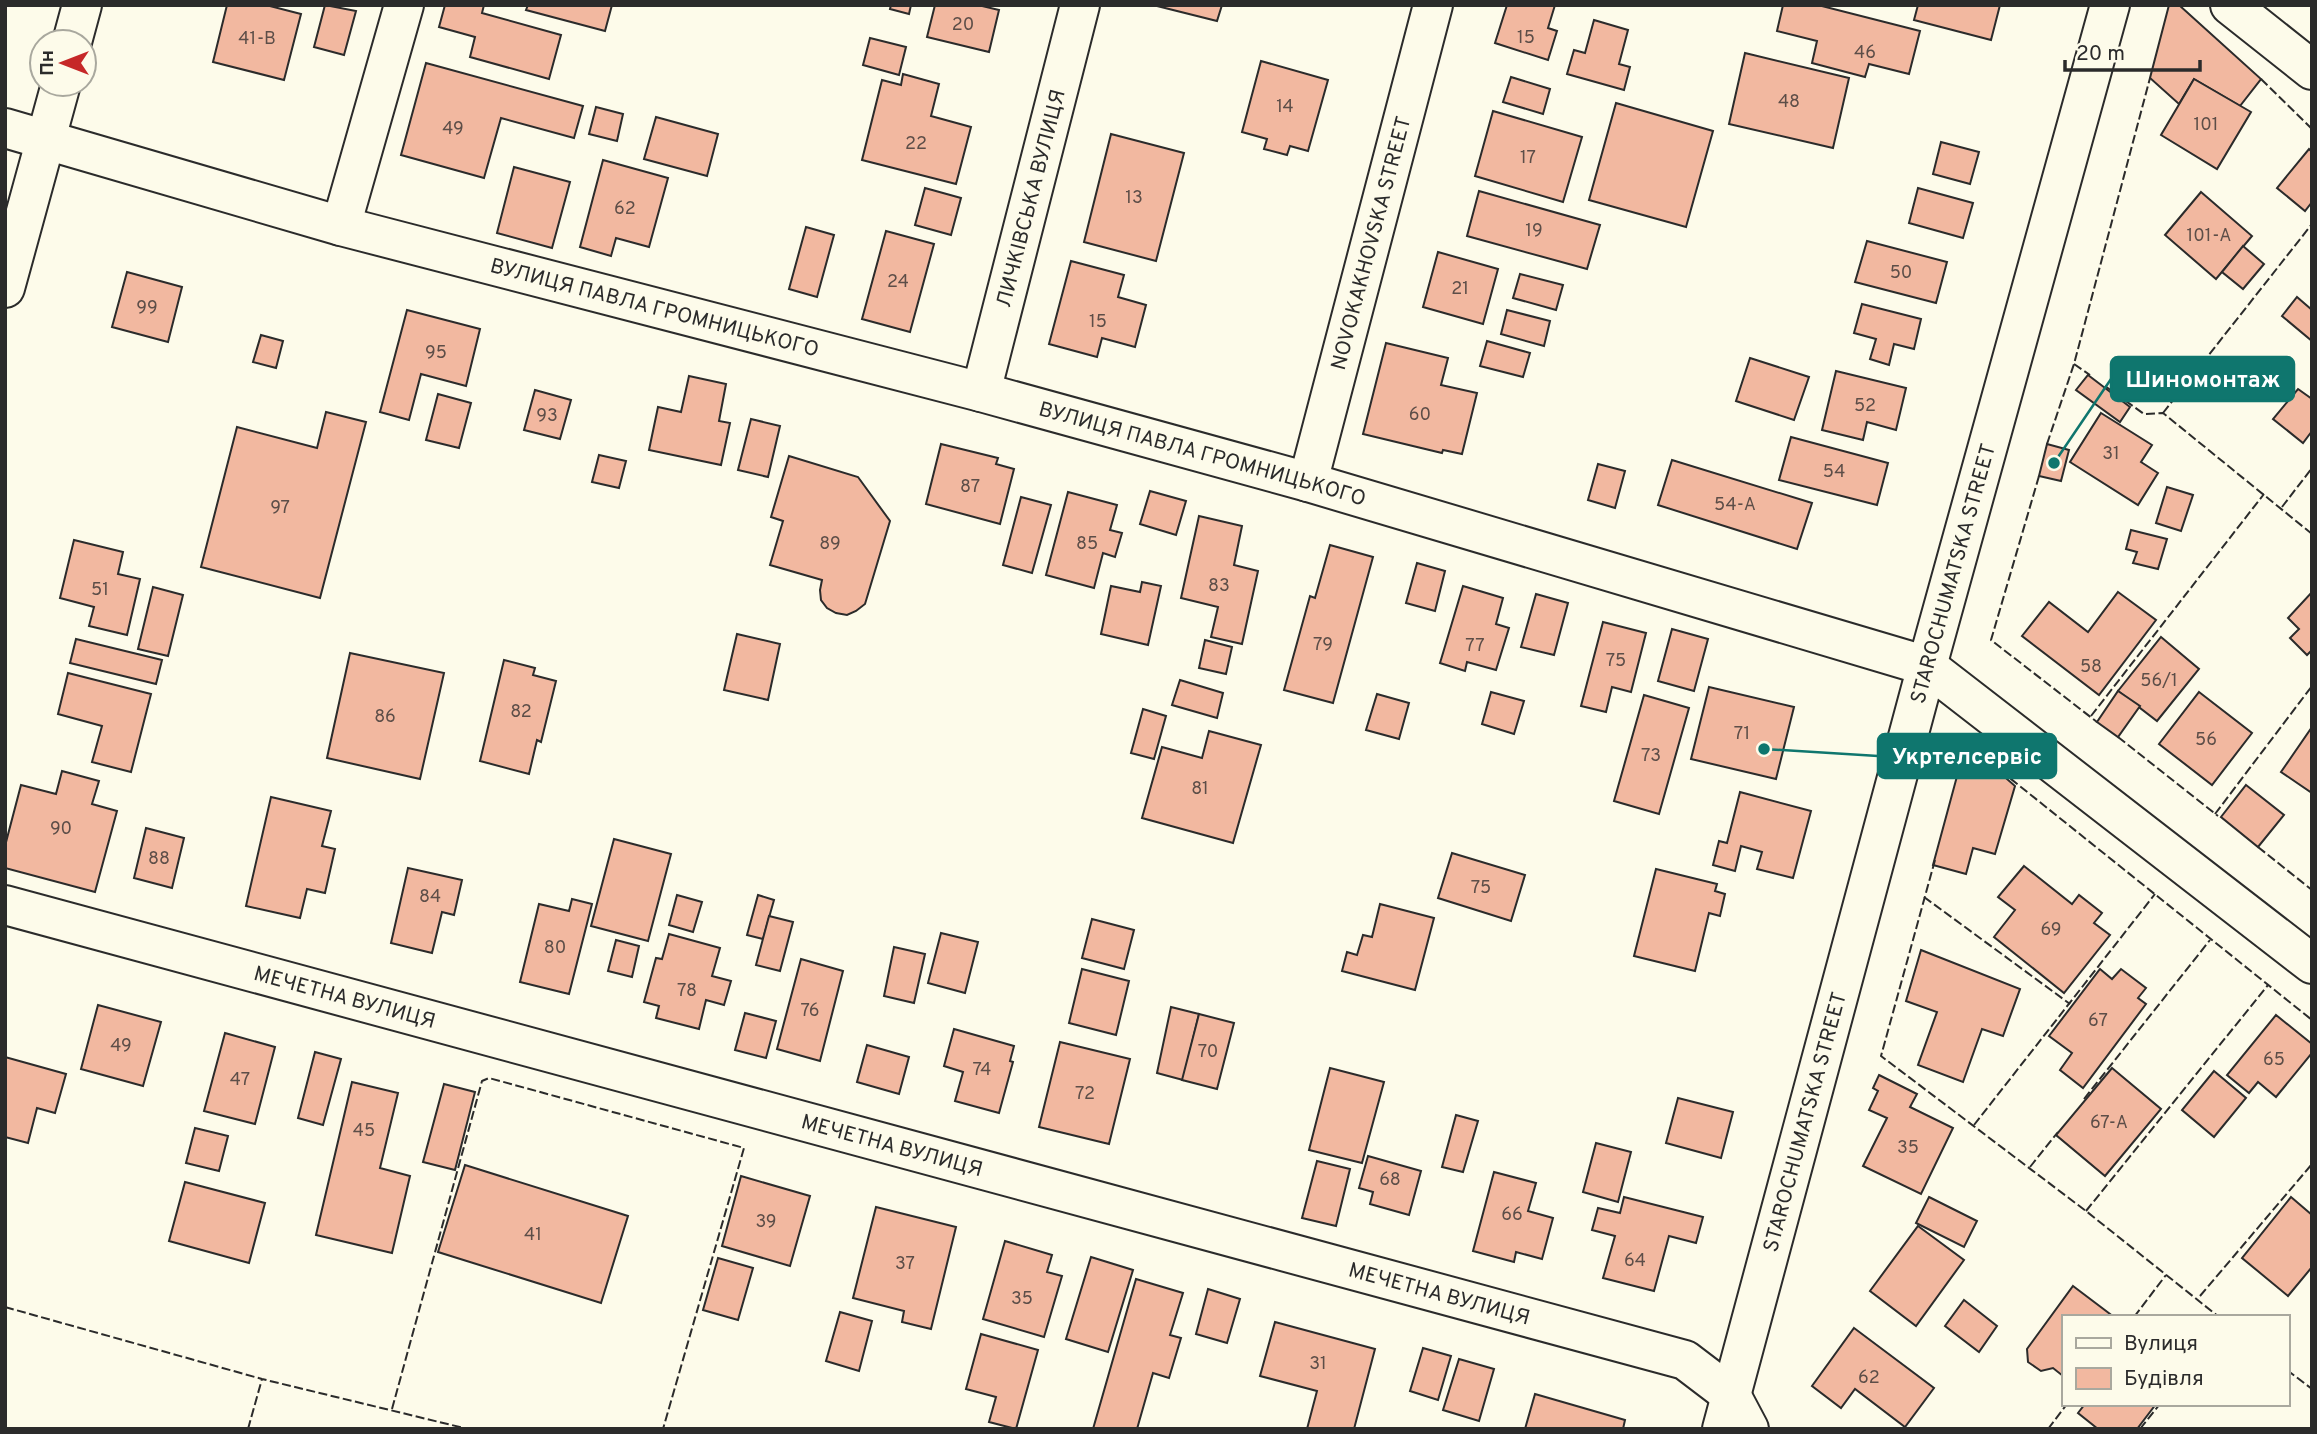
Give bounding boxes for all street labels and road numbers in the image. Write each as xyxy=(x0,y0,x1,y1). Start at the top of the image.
street label: ЛИЧКІВСЬКА ВУЛИЦЯ xyxy=(991,87,1073,310)
street label: NOVOKAKHOVSKA STREET xyxy=(1326,114,1418,373)
street label: ВУЛИЦЯ ПАВЛА ГРОМНИЦЬКОГО xyxy=(487,253,822,364)
street label: ВУЛИЦЯ ПАВЛА ГРОМНИЦЬКОГО xyxy=(1035,396,1369,513)
street label: STAROCHUMATSKA STREET xyxy=(1905,441,2003,707)
street label: МЕЧЕТНА ВУЛИЦЯ xyxy=(251,961,438,1036)
street label: STAROCHUMATSKA STREET xyxy=(1758,989,1854,1255)
street label: МЕЧЕТНА ВУЛИЦЯ xyxy=(798,1109,986,1184)
street label: МЕЧЕТНА ВУЛИЦЯ xyxy=(1345,1257,1533,1332)

